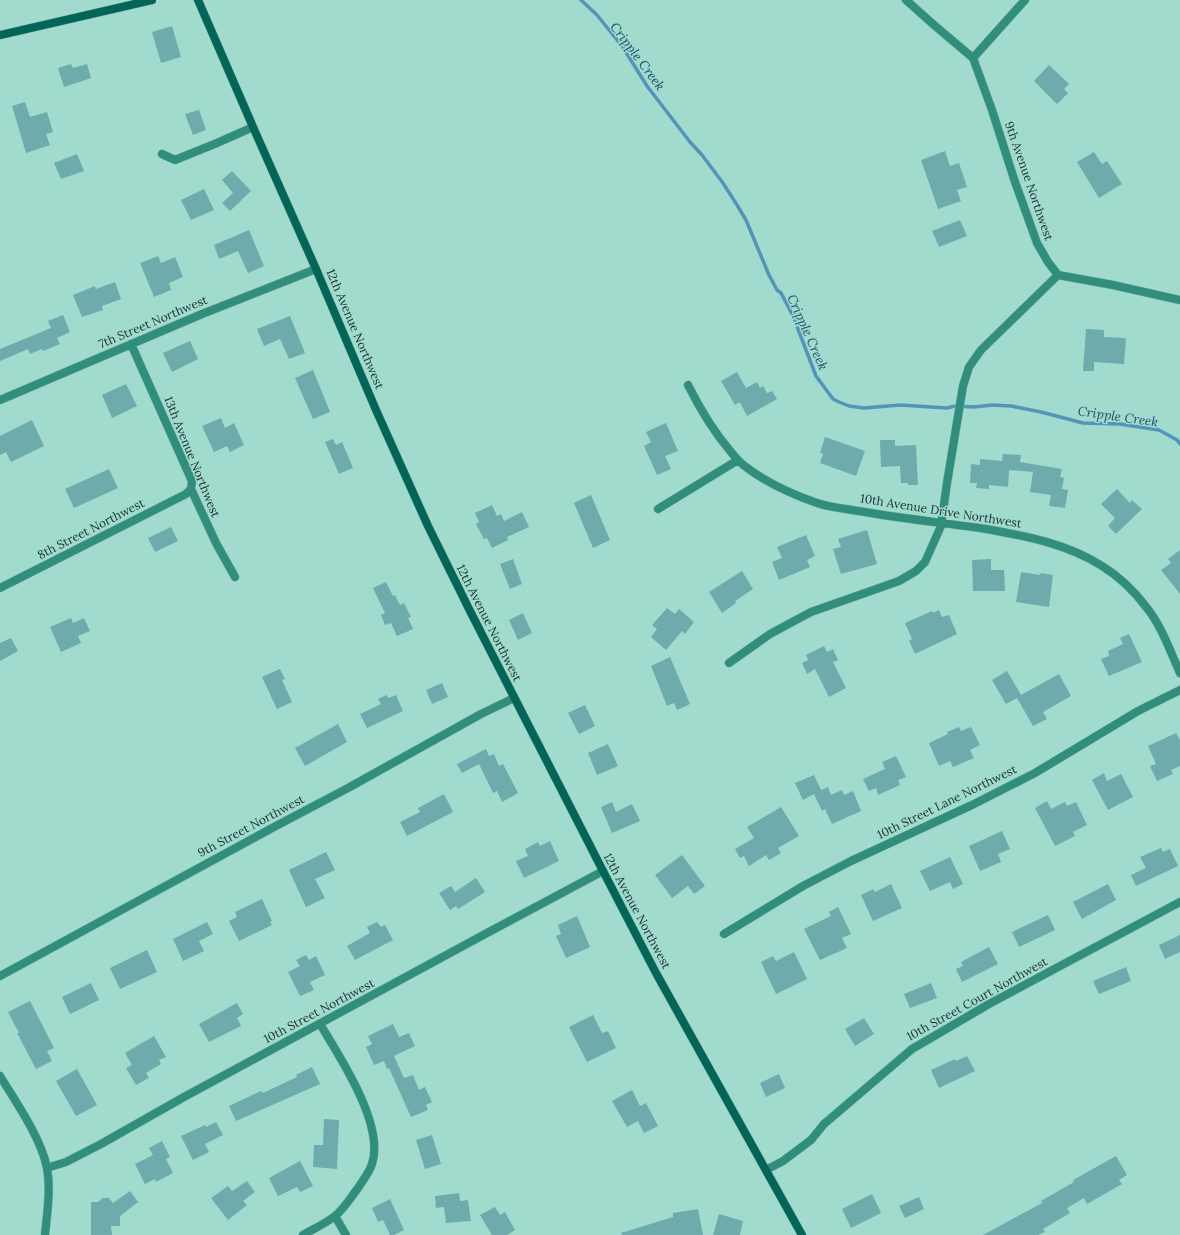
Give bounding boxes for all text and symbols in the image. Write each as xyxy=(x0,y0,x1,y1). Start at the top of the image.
water label: Cripple Creek xyxy=(606,19,669,94)
street label: 9th Avenue Northwest xyxy=(1002,119,1057,243)
street label: 12th Avenue Northwest xyxy=(323,267,388,391)
street label: 7th Street Northwest xyxy=(96,292,210,351)
water label: Cripple Creek xyxy=(783,292,832,373)
street label: 13th Avenue Northwest xyxy=(161,394,224,520)
water label: Cripple Creek xyxy=(1077,402,1159,431)
street label: 10th Avenue Drive Northwest xyxy=(859,490,1023,531)
street label: 8th Street Northwest xyxy=(35,495,147,562)
street label: 12th Avenue Northwest xyxy=(453,562,526,684)
street label: 10th Street Lane Northwest xyxy=(874,761,1019,842)
street label: 9th Street Northwest xyxy=(195,791,307,860)
street label: 12th Avenue Northwest xyxy=(601,850,675,972)
street label: 10th Street Court Northwest xyxy=(904,953,1050,1044)
street label: 10th Street Northwest xyxy=(261,975,377,1046)

